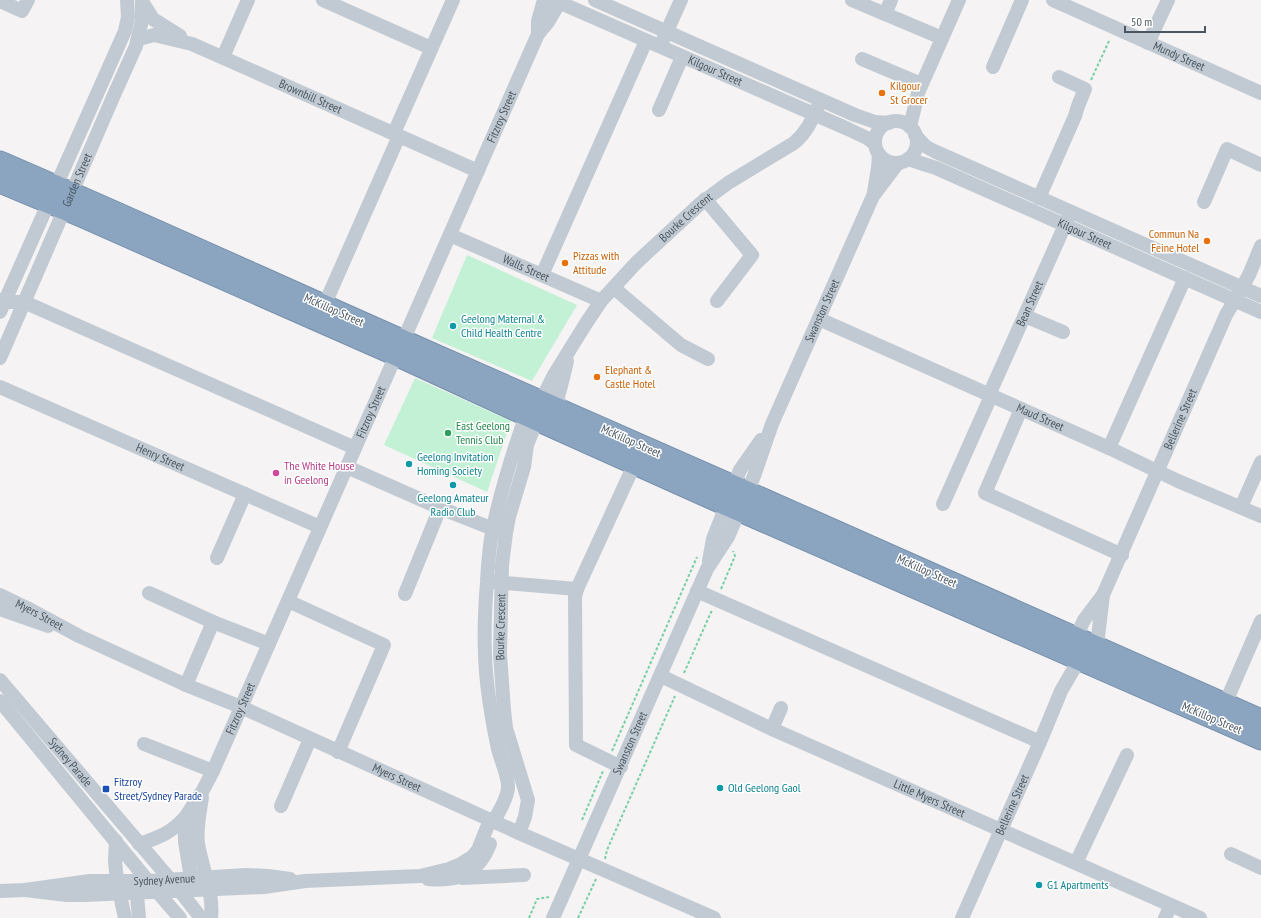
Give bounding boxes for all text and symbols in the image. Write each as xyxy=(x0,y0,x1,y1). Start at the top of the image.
scale bar xyxy=(1125,8,1205,34)
text: 50 m xyxy=(1131,14,1152,29)
street label: Mundy Street xyxy=(1151,38,1208,74)
street label: Kilgour Street xyxy=(686,52,745,89)
street label: Brownbill Street xyxy=(277,76,345,117)
place label: Kilgour St Grocer xyxy=(890,78,928,107)
street label: Fitzroy Street xyxy=(483,88,519,145)
marker: Kilgour St Grocer xyxy=(877,88,887,98)
street label: Garden Street xyxy=(58,150,95,209)
street label: Bourke Crescent xyxy=(656,189,716,245)
street label: Kilgour Street xyxy=(1055,215,1115,252)
place label: Commun Na Feine Hotel xyxy=(1149,226,1199,255)
marker: Commun Na Feine Hotel xyxy=(1202,236,1212,246)
place label: Pizzas with Attitude xyxy=(573,248,619,277)
street label: Walls Street xyxy=(501,251,553,285)
marker: Pizzas with Attitude xyxy=(560,258,570,268)
street label: Swanston Street xyxy=(801,276,843,344)
street label: Bean Street xyxy=(1013,278,1046,329)
street label: McKillop Street xyxy=(302,290,367,330)
place label: Geelong Maternal & Child Health Centre xyxy=(461,311,545,340)
marker: Geelong Maternal & Child Health Centre xyxy=(448,321,458,331)
place label: Elephant & Castle Hotel xyxy=(605,362,656,391)
marker: Elephant & Castle Hotel xyxy=(592,372,602,382)
street label: Fitzroy Street xyxy=(352,383,389,440)
street label: Bellerine Street xyxy=(1160,386,1200,452)
street label: Maud Street xyxy=(1014,400,1067,434)
place label: East Geelong Tennis Club xyxy=(456,418,510,447)
street label: McKillop Street xyxy=(599,421,664,461)
marker: East Geelong Tennis Club xyxy=(443,428,453,438)
street label: Henry Street xyxy=(134,439,188,474)
place label: Geelong Invitation Homing Society xyxy=(417,449,493,478)
place label: The White House in Geelong xyxy=(284,458,354,487)
marker: Geelong Invitation Homing Society xyxy=(404,459,414,469)
marker: The White House in Geelong xyxy=(271,468,281,478)
marker: Geelong Amateur Radio Club xyxy=(448,480,458,490)
place label: Geelong Amateur Radio Club xyxy=(417,490,489,519)
street label: McKillop Street xyxy=(895,551,960,591)
street label: Bourke Crescent xyxy=(492,593,508,661)
street label: Myers Street xyxy=(13,596,67,633)
street label: Fitzroy Street xyxy=(222,680,258,737)
street label: McKillop Street xyxy=(1180,698,1245,737)
street label: Swanston Street xyxy=(609,709,650,777)
street label: Sydney Parade xyxy=(45,734,96,789)
street label: Myers Street xyxy=(370,760,424,795)
street label: Bellerine Street xyxy=(992,771,1032,837)
place label: Fitzroy Street/Sydney Parade xyxy=(114,774,202,803)
street label: Little Myers Street xyxy=(892,776,968,821)
place label: Old Geelong Gaol xyxy=(728,780,801,795)
marker: Old Geelong Gaol xyxy=(715,783,725,793)
marker: Fitzroy Street/Sydney Parade xyxy=(101,784,111,794)
street label: Sydney Avenue xyxy=(134,870,196,888)
place label: G1 Apartments xyxy=(1047,877,1109,892)
marker: G1 Apartments xyxy=(1034,880,1044,890)

